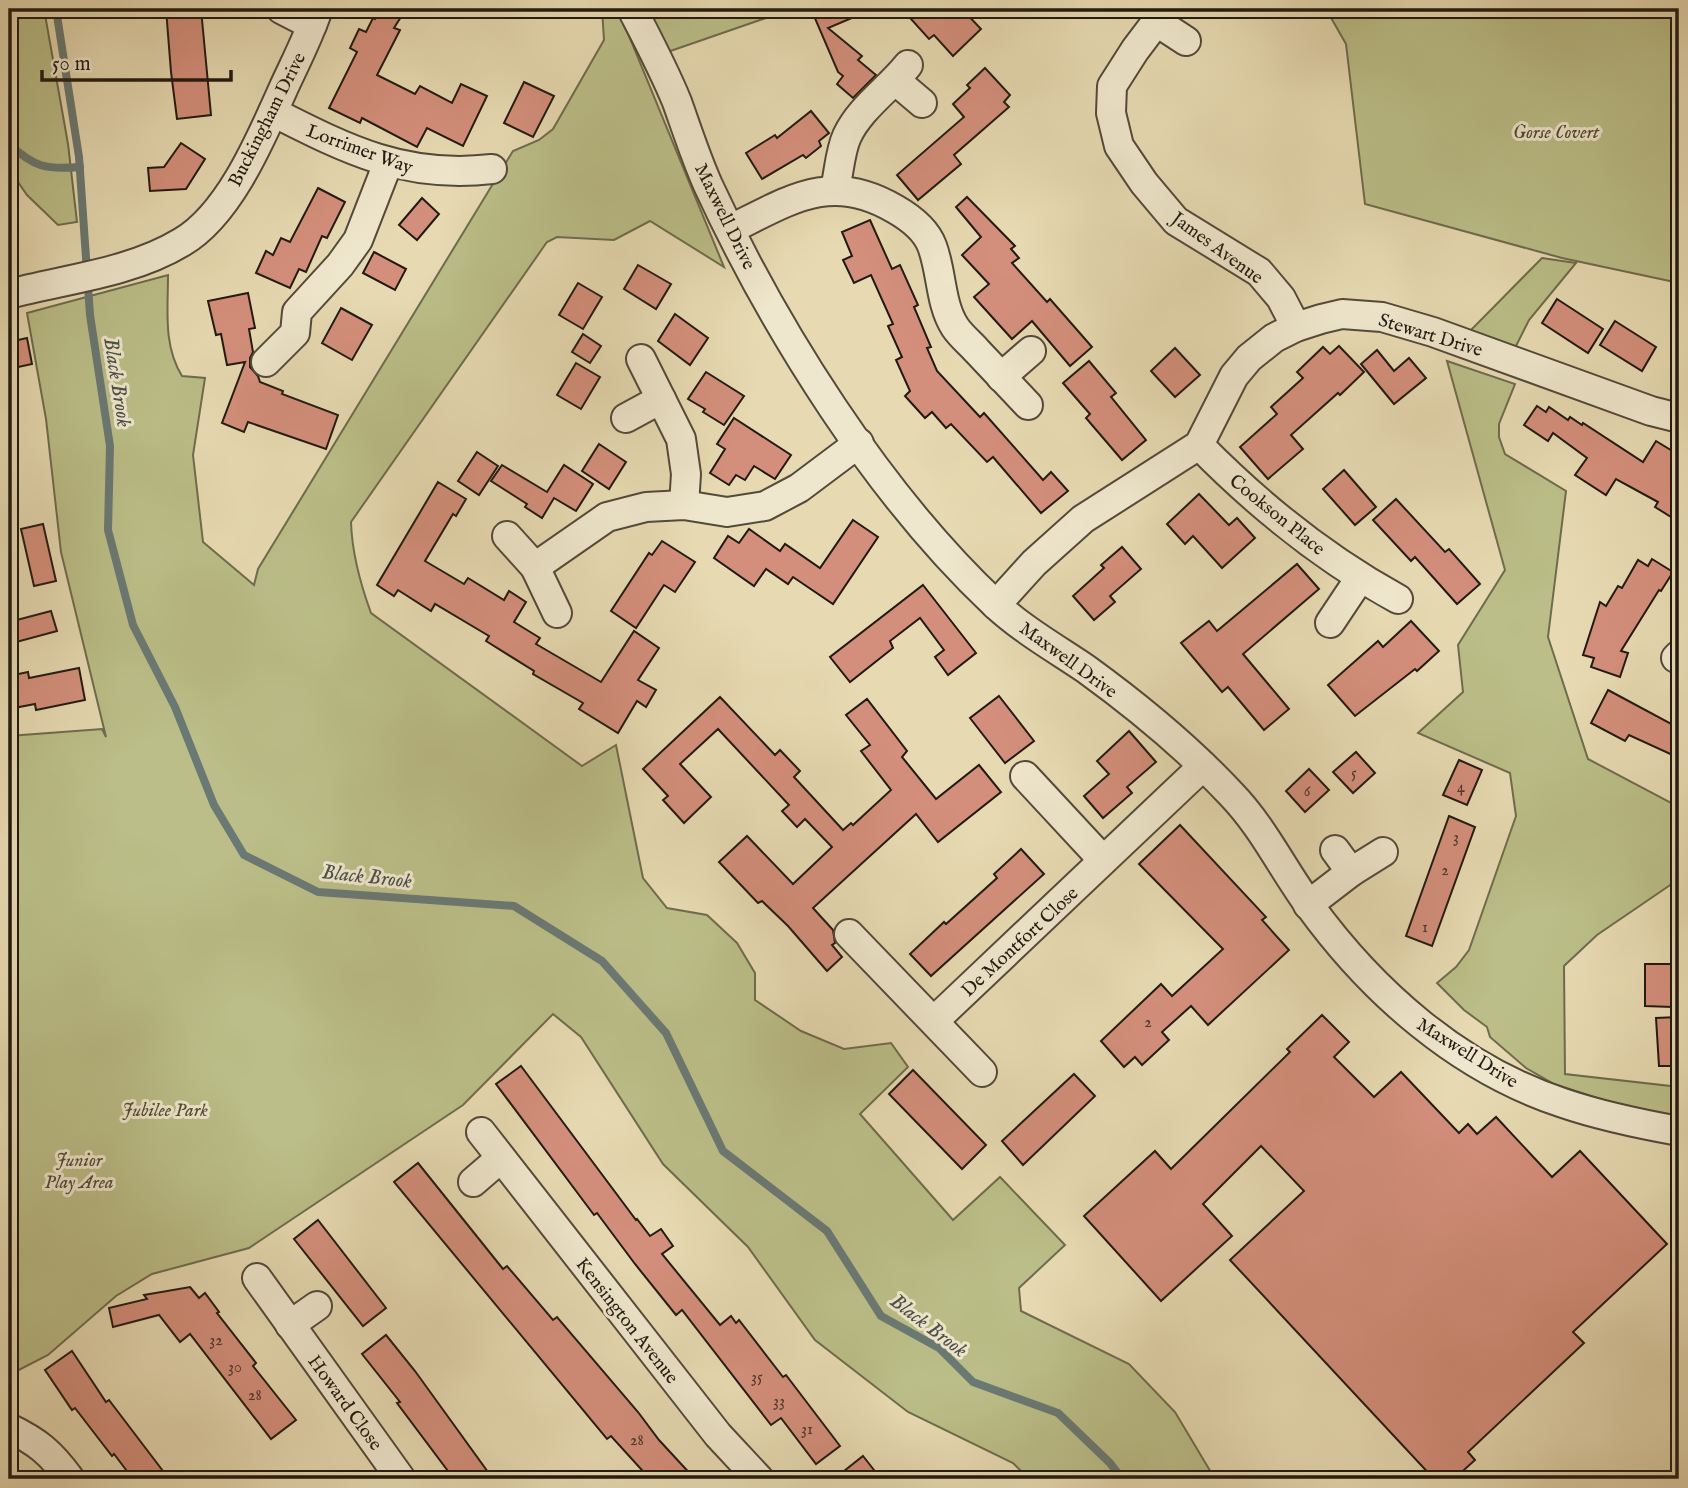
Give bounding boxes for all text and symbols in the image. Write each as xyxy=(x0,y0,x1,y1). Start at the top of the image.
scale bar xyxy=(42,38,231,82)
street label: Buckingham Drive xyxy=(224,48,312,191)
text: 50 m xyxy=(52,51,91,78)
street label: Lorrimer Way xyxy=(303,120,416,180)
park label: Gorse Covert xyxy=(1513,121,1600,145)
street label: Maxwell Drive xyxy=(688,160,760,274)
street label: James Avenue xyxy=(1165,206,1268,290)
street label: Stewart Drive xyxy=(1375,309,1486,363)
water label: Black Brook xyxy=(96,336,137,430)
street label: Cookson Place xyxy=(1224,470,1330,562)
street label: Maxwell Drive xyxy=(1014,617,1122,704)
house number: 5 xyxy=(1351,764,1357,784)
house number: 4 xyxy=(1457,778,1465,798)
house number: 6 xyxy=(1304,782,1311,802)
house number: 3 xyxy=(1453,828,1459,848)
water label: Black Brook xyxy=(321,859,414,896)
house number: 2 xyxy=(1441,861,1449,881)
street label: De Montfort Close xyxy=(957,882,1084,1003)
house number: 1 xyxy=(1422,918,1428,938)
house number: 2 xyxy=(1144,1013,1152,1033)
street label: Maxwell Drive xyxy=(1412,1013,1522,1095)
park label: Jubilee Park xyxy=(122,1099,208,1123)
park label: Junior Play Area xyxy=(45,1149,114,1195)
street label: Kensington Avenue xyxy=(570,1253,683,1389)
water label: Black Brook xyxy=(884,1288,973,1365)
house number: 32 xyxy=(209,1331,223,1351)
street label: Howard Close xyxy=(302,1351,387,1456)
house number: 30 xyxy=(228,1358,242,1378)
house number: 35 xyxy=(751,1368,763,1388)
house number: 28 xyxy=(248,1386,262,1406)
house number: 33 xyxy=(773,1392,785,1412)
house number: 31 xyxy=(801,1420,813,1440)
house number: 28 xyxy=(630,1431,644,1451)

